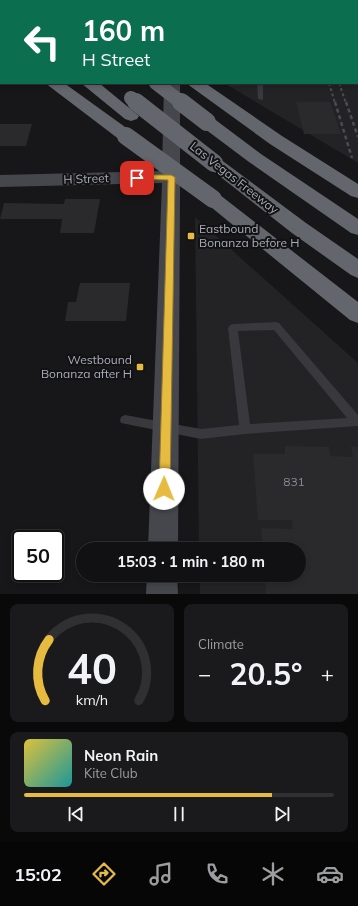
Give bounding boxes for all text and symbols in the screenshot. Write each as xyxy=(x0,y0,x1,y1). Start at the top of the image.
text: 160 m xyxy=(82,13,165,48)
icon: left xyxy=(16,16,68,68)
text: H Street xyxy=(82,48,150,71)
street label: Las Vegas Freeway xyxy=(187,138,282,217)
pin xyxy=(120,161,154,195)
icon: arrive xyxy=(126,167,148,189)
street label: H Street xyxy=(63,170,109,187)
place label: Eastbound Bonanza before H xyxy=(199,221,299,250)
marker: Eastbound Bonanza before H xyxy=(186,231,196,241)
place label: Westbound Bonanza after H xyxy=(41,352,132,381)
marker: Westbound Bonanza after H xyxy=(135,362,145,372)
position arrow xyxy=(143,468,185,510)
house number: 831 xyxy=(283,474,305,489)
speed limit sign: 50 xyxy=(12,530,64,582)
text: 15:03 · 1 min · 180 m xyxy=(117,552,265,571)
text: Climate xyxy=(198,636,244,652)
text: 40 xyxy=(67,642,117,694)
text: 20.5° xyxy=(230,655,302,693)
text: − xyxy=(198,660,211,688)
text: + xyxy=(321,660,334,688)
text: km/h xyxy=(76,691,108,709)
text: Neon Rain xyxy=(84,746,158,765)
text: Kite Club xyxy=(84,765,138,781)
icon: previous xyxy=(65,803,87,825)
icon: pause xyxy=(168,803,190,825)
icon: next xyxy=(271,803,293,825)
icon: directions xyxy=(90,860,118,888)
icon: music xyxy=(147,860,175,888)
icon: phone xyxy=(203,860,231,888)
icon: climate xyxy=(259,860,287,888)
icon: car xyxy=(316,860,344,888)
text: 15:02 xyxy=(14,863,62,886)

